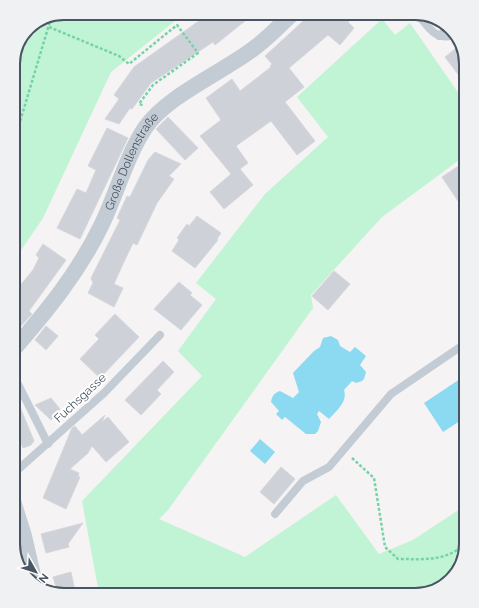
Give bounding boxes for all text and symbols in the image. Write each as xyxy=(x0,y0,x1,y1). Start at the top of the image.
street label: Große Dollenstraße xyxy=(102,110,161,212)
street label: Fuchsgasse xyxy=(51,370,109,426)
north arrow xyxy=(16,552,56,592)
text: N xyxy=(36,571,51,585)

